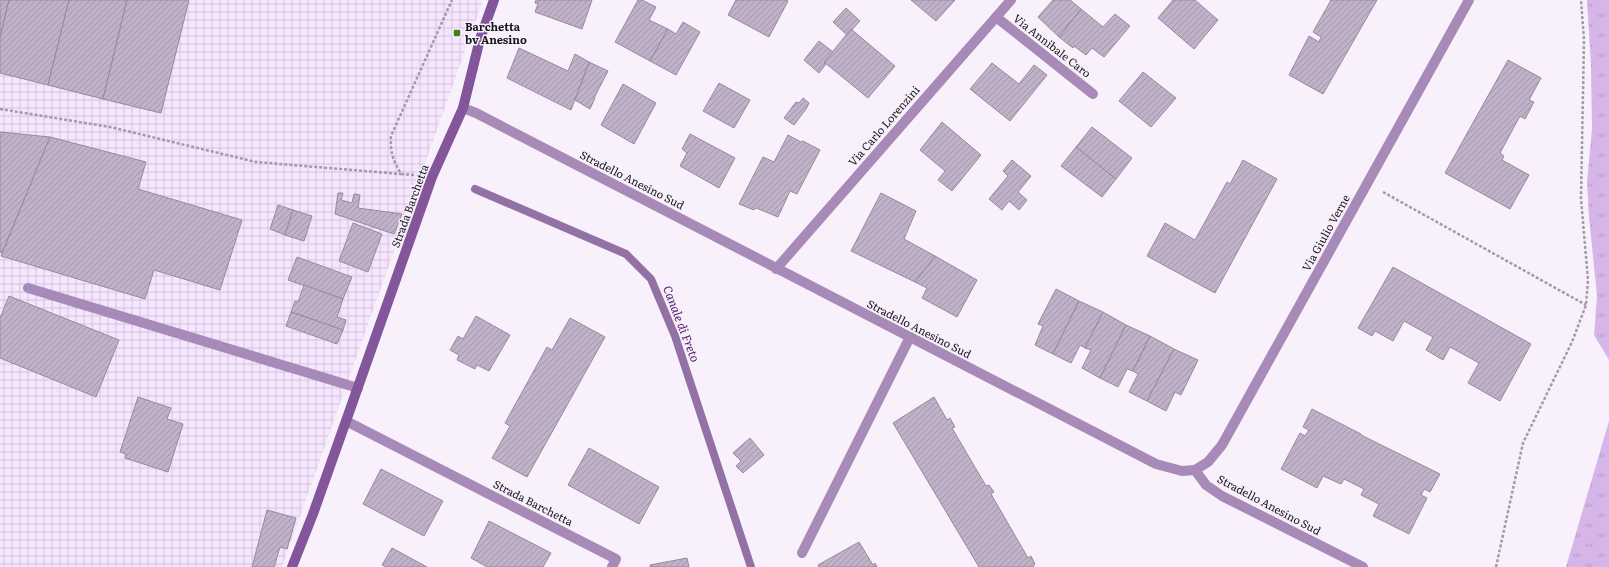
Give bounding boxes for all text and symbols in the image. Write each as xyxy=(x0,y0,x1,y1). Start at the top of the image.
street label: Via Annibale Caro xyxy=(1010,10,1095,81)
place label: Barchetta bv Anesino xyxy=(465,18,527,47)
marker: Barchetta bv Anesino xyxy=(452,28,462,38)
street label: Via Carlo Lorenzini xyxy=(844,81,923,169)
street label: Stradello Anesino Sud xyxy=(578,146,688,212)
street label: Strada Barchetta xyxy=(387,162,432,250)
street label: Via Giulio Verne xyxy=(1297,191,1353,274)
water label: Canale di Freto xyxy=(659,283,705,364)
street label: Stradello Anesino Sud xyxy=(865,295,975,361)
street label: Stradello Anesino Sud xyxy=(1215,470,1324,538)
street label: Strada Barchetta xyxy=(491,475,576,529)

